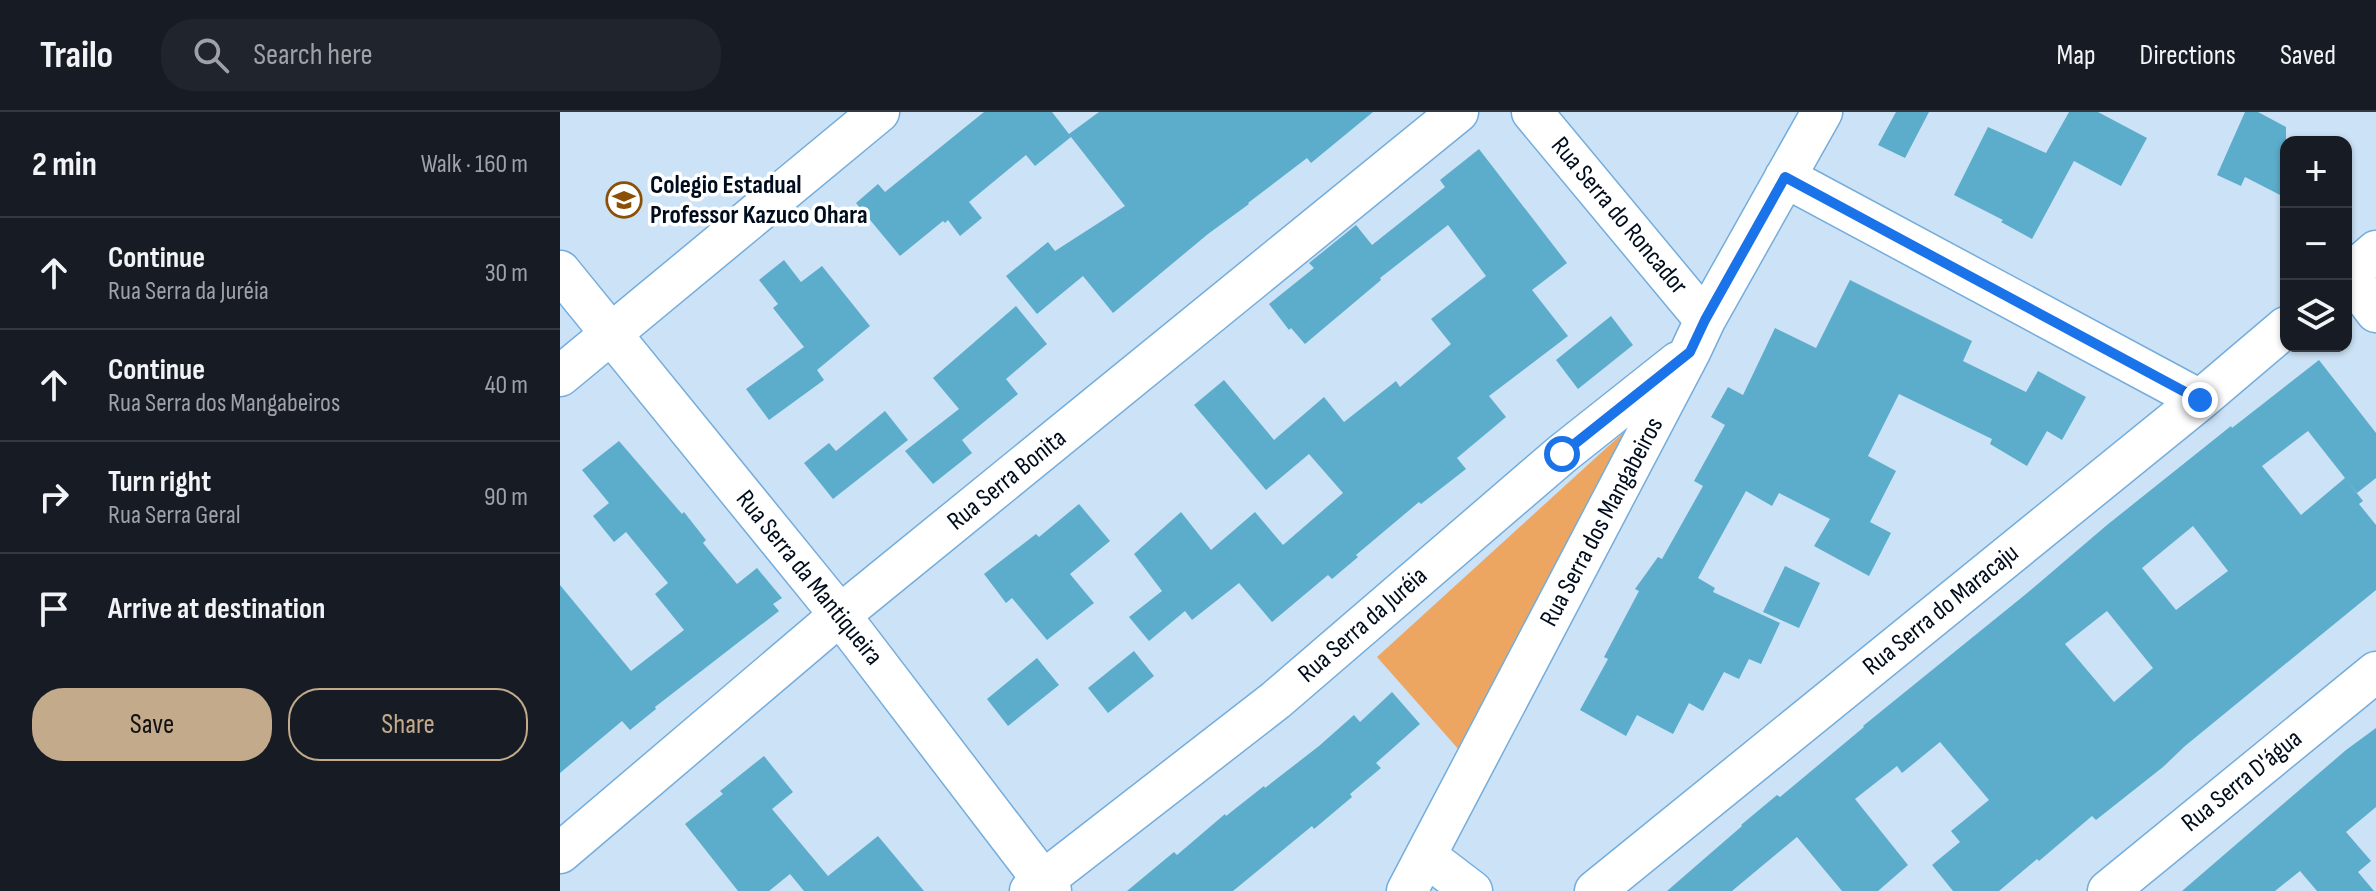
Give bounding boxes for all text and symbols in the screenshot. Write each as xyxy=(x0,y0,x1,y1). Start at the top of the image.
search box xyxy=(161,19,721,91)
text: Trailo xyxy=(40,33,113,78)
icon: search xyxy=(189,33,233,77)
text: Search here xyxy=(253,37,372,73)
text: Map xyxy=(2057,39,2096,72)
text: Directions xyxy=(2140,39,2236,72)
text: Saved xyxy=(2280,39,2336,72)
street label: Rua Serra do Roncador xyxy=(1544,131,1694,301)
map controls xyxy=(2280,136,2352,352)
button: + xyxy=(2280,136,2352,208)
text: 2 min xyxy=(32,144,97,185)
text: Walk · 160 m xyxy=(421,149,528,180)
place label: Colegio Estadual Professor Kazuco Ohara xyxy=(650,170,868,231)
school or university icon: Colegio Estadual Professor Kazuco Ohara xyxy=(605,181,643,219)
button: − xyxy=(2280,208,2352,280)
text: Continue xyxy=(108,240,205,276)
icon: ahead xyxy=(32,251,76,295)
text: 30 m xyxy=(485,258,528,289)
text: Rua Serra da Juréia xyxy=(108,276,269,307)
button: layers xyxy=(2280,280,2352,352)
text: Continue xyxy=(108,352,205,388)
icon: ahead xyxy=(32,363,76,407)
text: 40 m xyxy=(485,370,528,401)
route end xyxy=(2182,382,2218,418)
text: Rua Serra dos Mangabeiros xyxy=(108,388,340,419)
street label: Rua Serra dos Mangabeiros xyxy=(1534,412,1670,632)
street label: Rua Serra Bonita xyxy=(942,423,1072,537)
route start xyxy=(1544,436,1580,472)
text: Turn right xyxy=(108,464,211,500)
icon: right xyxy=(32,475,76,519)
text: 90 m xyxy=(484,482,528,513)
street label: Rua Serra da Mantiqueira xyxy=(729,484,889,672)
text: Rua Serra Geral xyxy=(108,500,241,531)
street label: Rua Serra do Maracaju xyxy=(1857,538,2025,682)
street label: Rua Serra da Juréia xyxy=(1292,561,1434,689)
icon: arrive xyxy=(32,587,76,631)
text: Arrive at destination xyxy=(108,591,325,627)
button: Save xyxy=(32,688,272,761)
button: Share xyxy=(288,688,528,761)
street label: Rua Serra D'água xyxy=(2176,723,2308,839)

